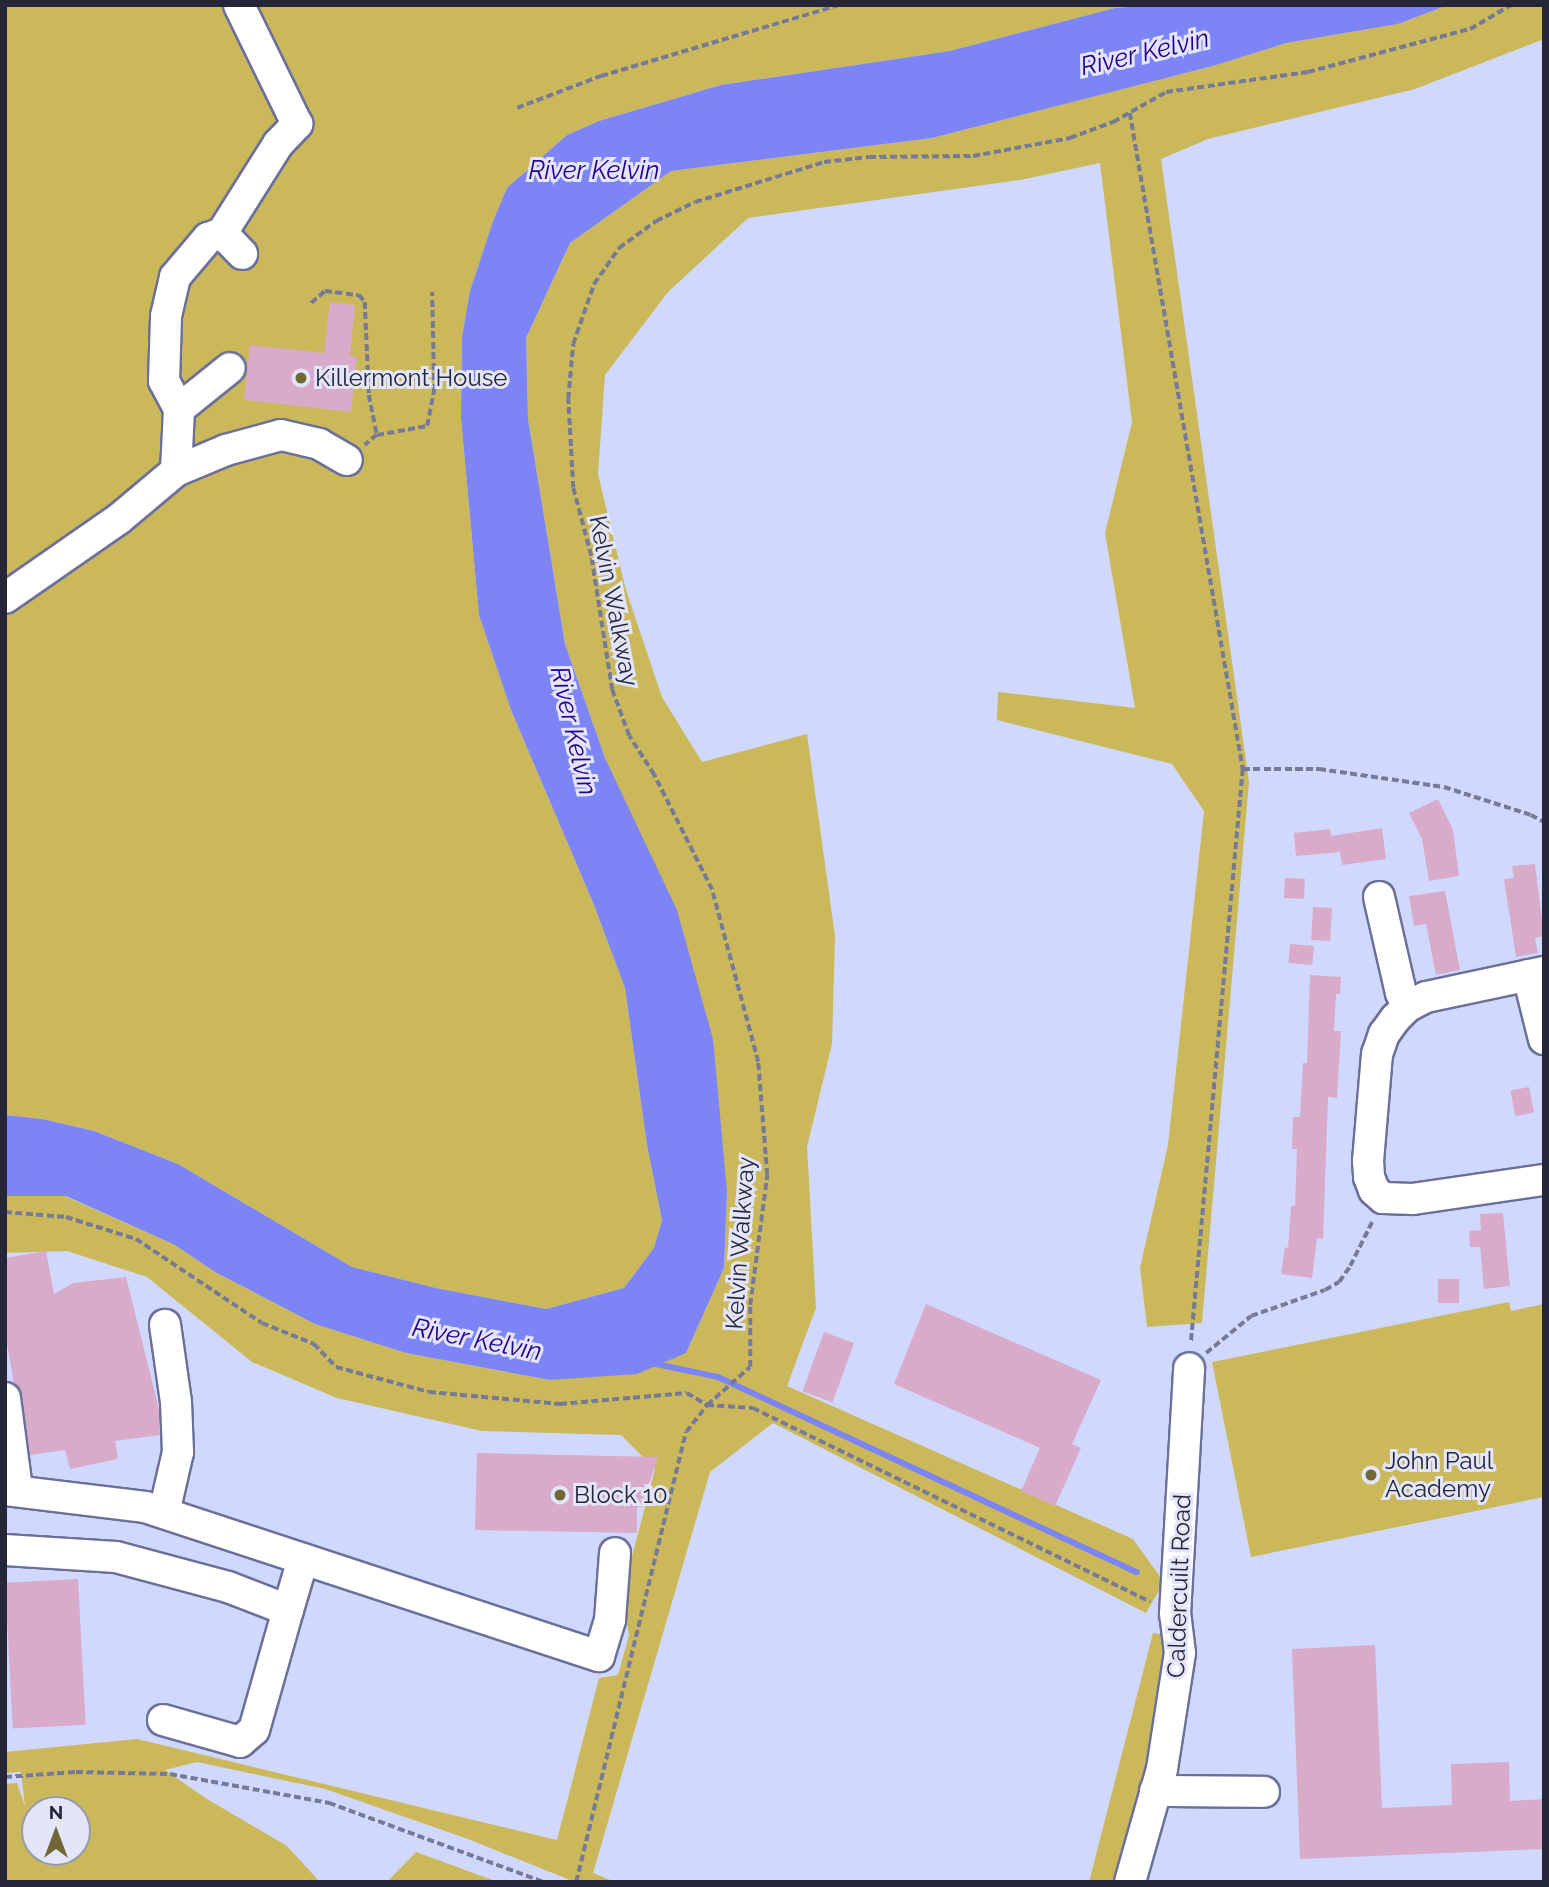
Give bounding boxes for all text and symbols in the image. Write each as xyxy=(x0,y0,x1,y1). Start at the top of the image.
water label: River Kelvin xyxy=(1077,23,1213,83)
water label: River Kelvin xyxy=(528,155,660,187)
place label: Killermont House xyxy=(315,364,507,392)
marker: Killermont House xyxy=(293,370,309,386)
street label: Kelvin Walkway xyxy=(583,513,645,689)
water label: River Kelvin xyxy=(543,663,603,799)
street label: Kelvin Walkway xyxy=(720,1155,760,1331)
water label: River Kelvin xyxy=(409,1312,545,1368)
place label: John Paul Academy xyxy=(1385,1447,1493,1503)
marker: John Paul Academy xyxy=(1363,1467,1379,1483)
place label: Block 10 xyxy=(574,1481,668,1509)
marker: Block 10 xyxy=(552,1487,568,1503)
street label: Caldercuilt Road xyxy=(1161,1494,1197,1678)
north arrow xyxy=(21,1796,91,1866)
text: N xyxy=(49,1801,63,1823)

